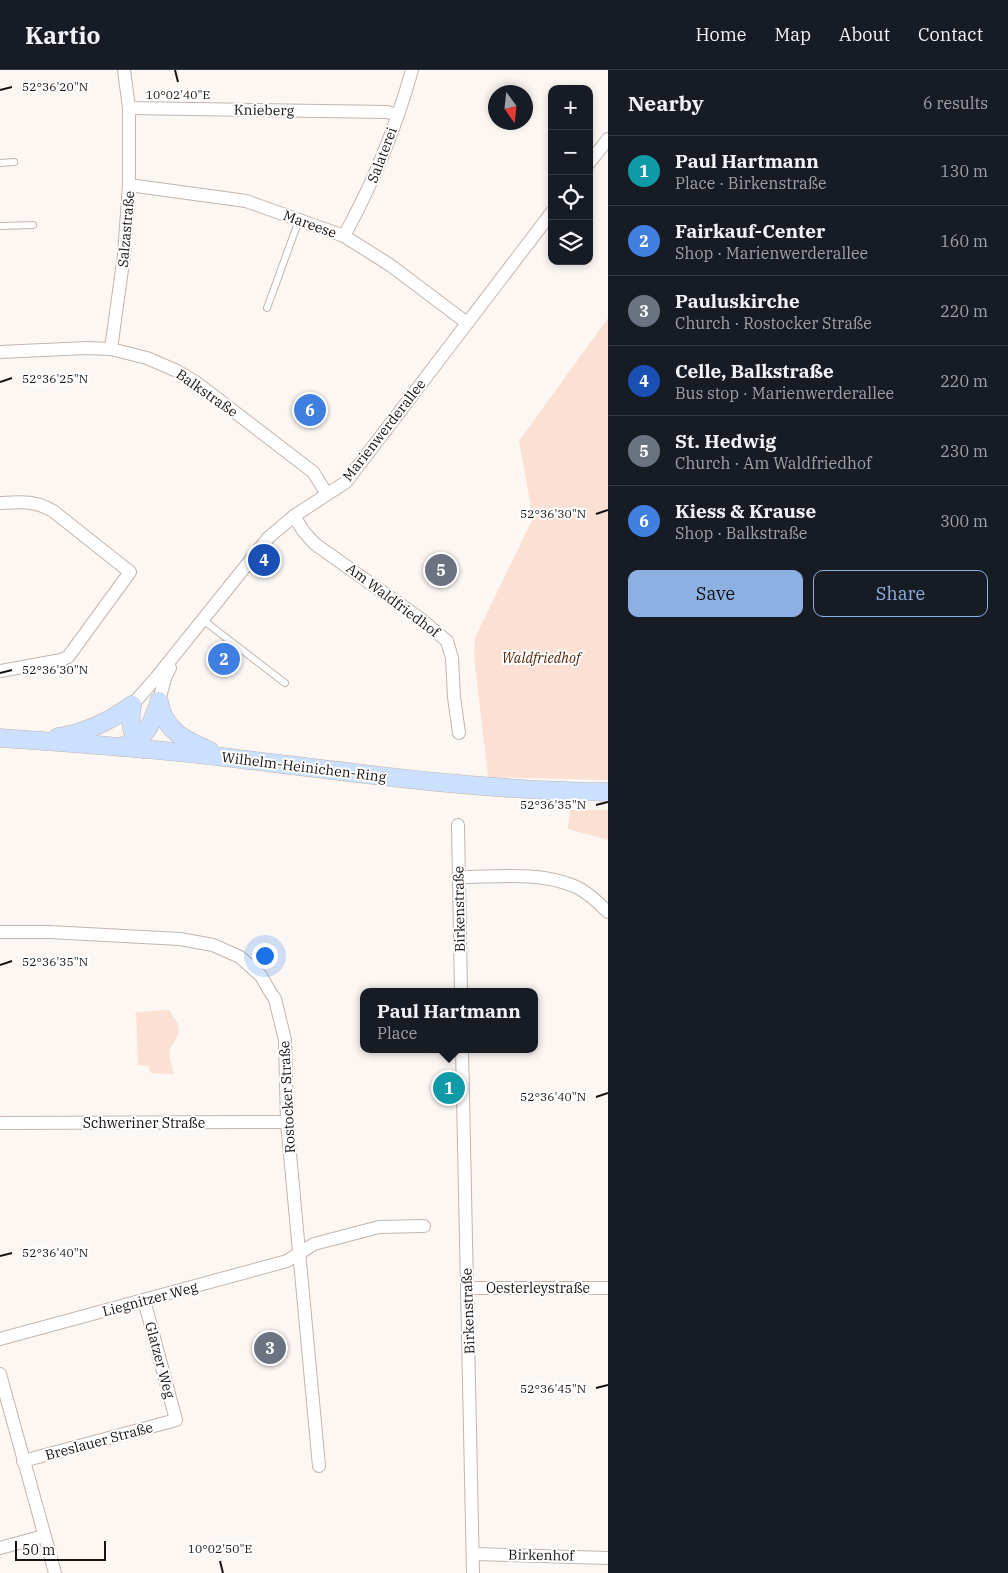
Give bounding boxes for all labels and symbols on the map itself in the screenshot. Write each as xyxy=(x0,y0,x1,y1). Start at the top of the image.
text: 52°36'20"N xyxy=(22,79,88,94)
north arrow xyxy=(488,85,533,130)
text: 10°02'40"E xyxy=(146,87,210,102)
street label: Knieberg xyxy=(234,100,295,120)
street label: Salaterei xyxy=(363,125,401,185)
street label: Salzastraße xyxy=(114,190,138,268)
street label: Mareese xyxy=(281,206,339,242)
street label: Balkstraße xyxy=(173,365,241,421)
text: 52°36'25"N xyxy=(22,371,88,386)
street label: Marienwerderallee xyxy=(339,375,429,485)
pin: 6 xyxy=(294,391,326,429)
text: 52°36'30"N xyxy=(520,506,586,521)
pin: 4 xyxy=(248,541,280,579)
pin: 5 xyxy=(425,551,457,589)
street label: Am Waldfriedhof xyxy=(343,559,444,642)
pin: 2 xyxy=(208,640,240,678)
park label: Waldfriedhof xyxy=(502,649,583,667)
text: 52°36'30"N xyxy=(22,662,88,677)
street label: Wilhelm-Heinichen-Ring xyxy=(221,748,388,786)
text: 52°36'35"N xyxy=(520,797,586,812)
street label: Birkenstraße xyxy=(449,866,469,952)
your location xyxy=(252,943,278,969)
text: 52°36'35"N xyxy=(22,954,88,969)
street label: Rostocker Straße xyxy=(275,1040,299,1154)
pin: 1 xyxy=(433,1069,465,1107)
text: 52°36'40"N xyxy=(520,1089,586,1104)
street label: Schweriner Straße xyxy=(83,1114,205,1132)
text: 52°36'40"N xyxy=(22,1245,88,1260)
street label: Birkenstraße xyxy=(457,1268,479,1354)
street label: Liegnitzer Weg xyxy=(100,1278,200,1320)
street label: Oesterleystraße xyxy=(486,1279,590,1297)
street label: Glatzer Weg xyxy=(141,1320,179,1401)
pin: 3 xyxy=(254,1329,286,1367)
text: 52°36'45"N xyxy=(520,1381,586,1396)
street label: Breslauer Straße xyxy=(43,1418,155,1464)
scale bar xyxy=(15,1538,106,1561)
text: 10°02'50"E xyxy=(188,1541,252,1556)
street label: Birkenhof xyxy=(508,1545,575,1565)

